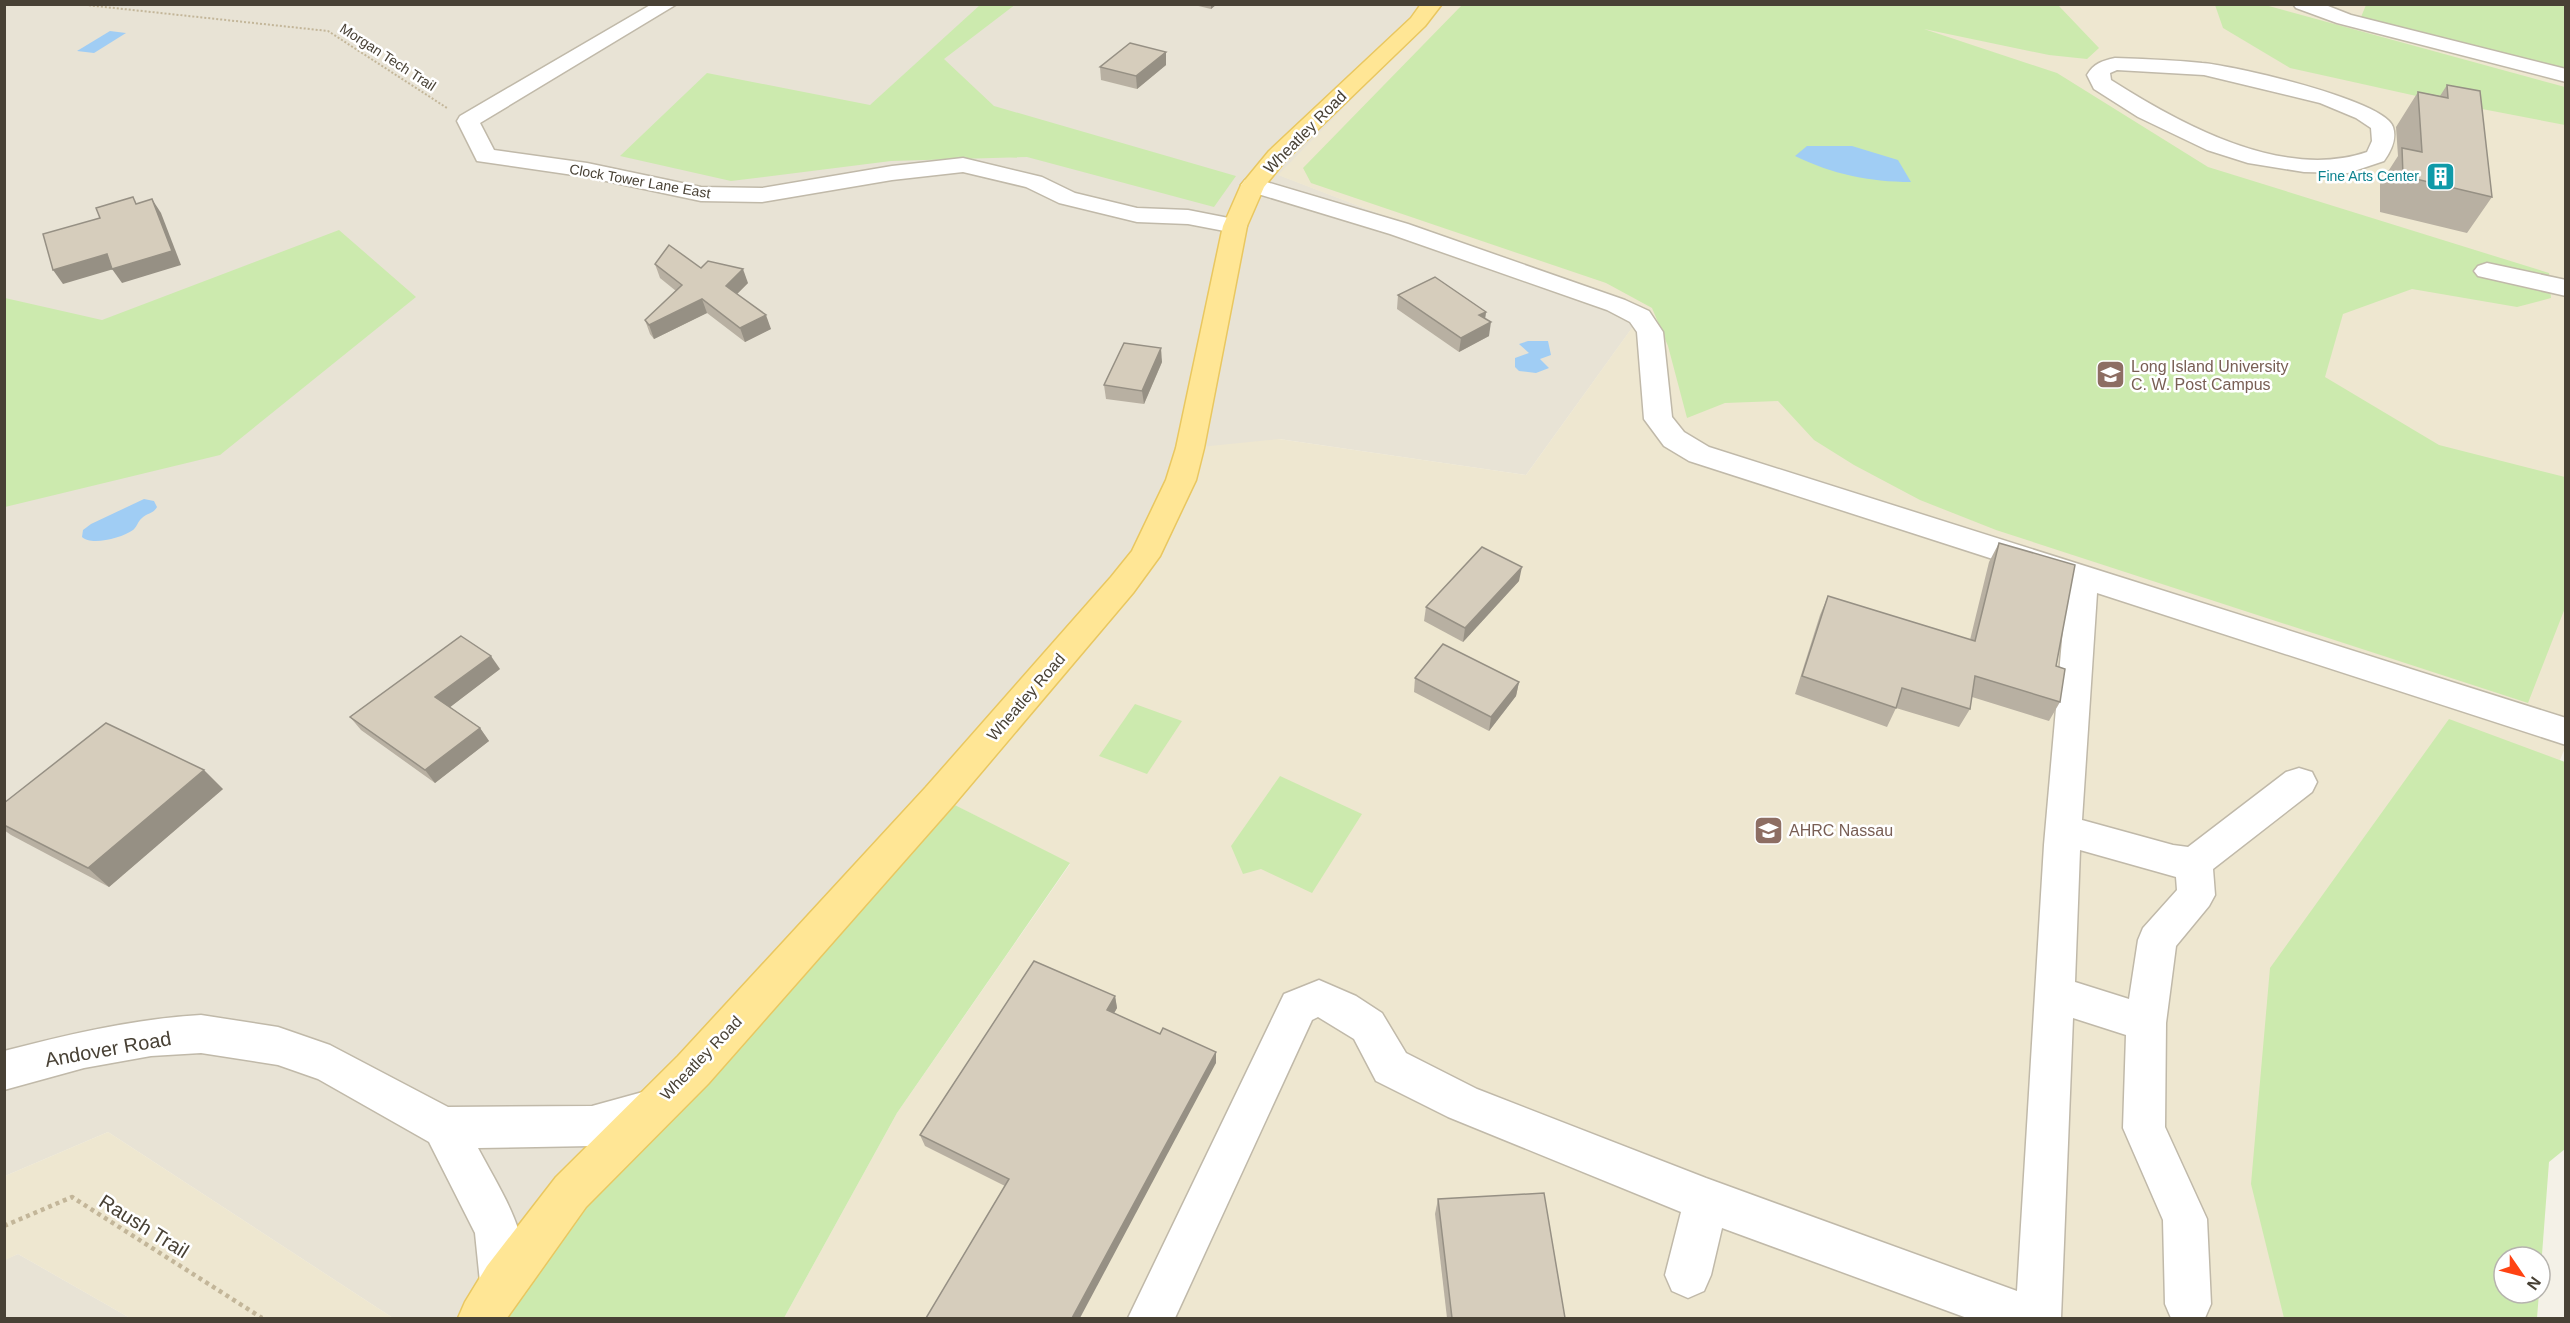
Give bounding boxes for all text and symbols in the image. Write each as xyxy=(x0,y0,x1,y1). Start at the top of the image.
street label: Morgan Tech Trail xyxy=(337,20,439,94)
street label: Wheatley Road xyxy=(1260,87,1350,177)
building icon: Fine Arts Center xyxy=(2424,160,2456,192)
street label: Clock Tower Lane East xyxy=(568,161,712,201)
place label: Fine Arts Center xyxy=(2318,168,2419,184)
place label: Long Island University C. W. Post Campus xyxy=(2131,358,2288,393)
school or university icon: Long Island University C. W. Post Campus xyxy=(2094,359,2126,391)
street label: Wheatley Road xyxy=(984,650,1068,744)
school or university icon: AHRC Nassau xyxy=(1752,814,1784,846)
place label: AHRC Nassau xyxy=(1789,822,1893,839)
street label: Wheatley Road xyxy=(657,1013,745,1103)
street label: Andover Road xyxy=(43,1027,173,1071)
street label: Raush Trail xyxy=(95,1190,193,1262)
north arrow xyxy=(2492,1245,2552,1305)
text: N xyxy=(2524,1274,2544,1293)

